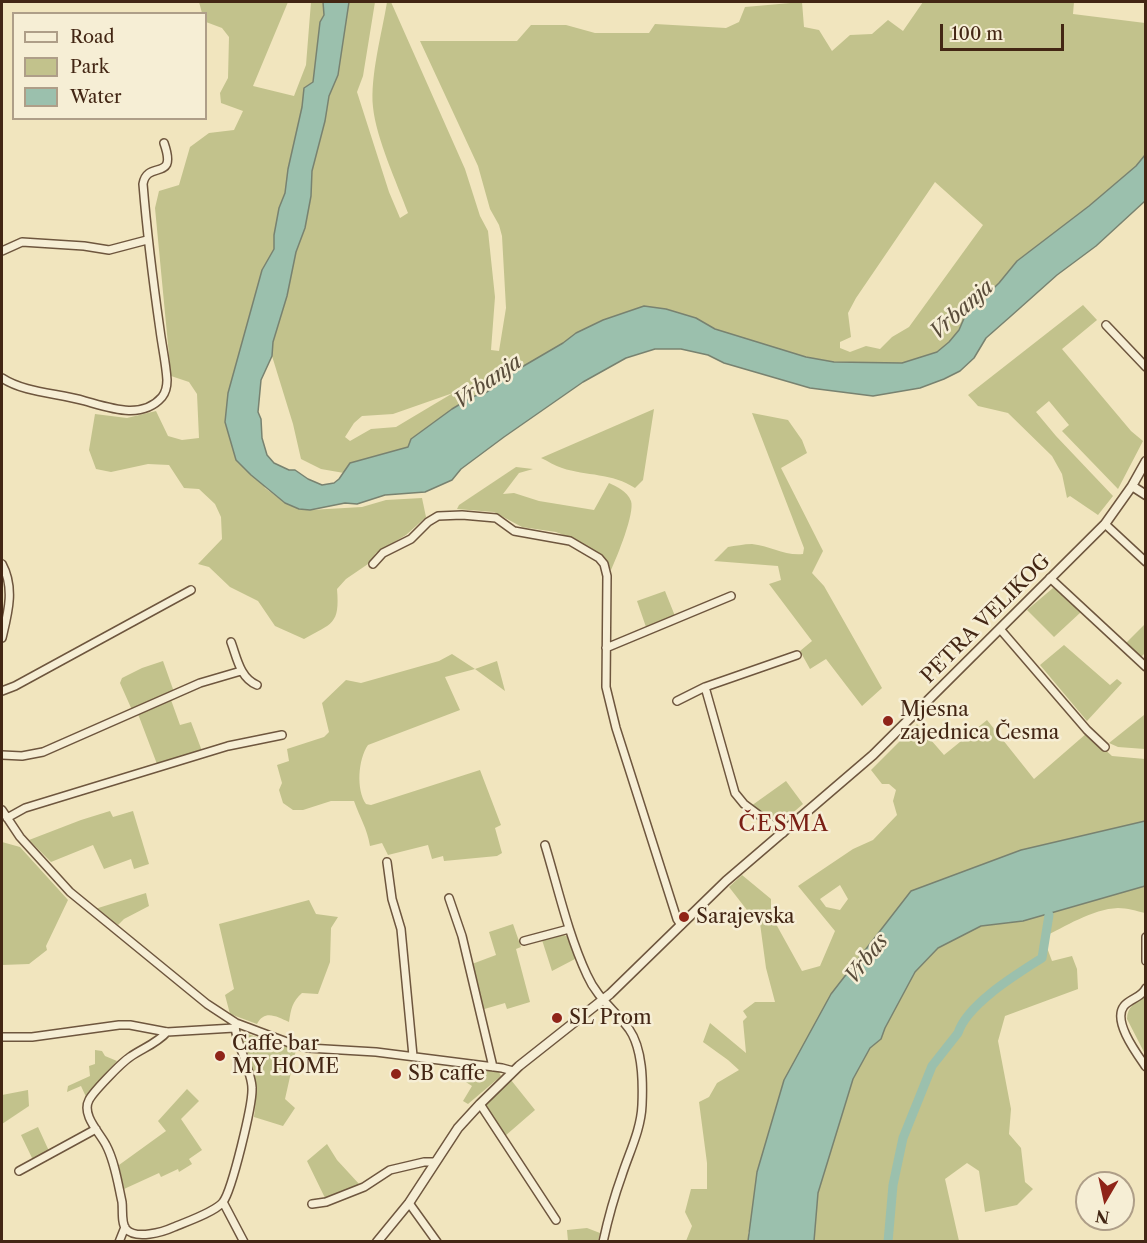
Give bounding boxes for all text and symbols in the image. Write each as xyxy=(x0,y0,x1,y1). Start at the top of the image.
legend xyxy=(12,12,207,120)
scale bar xyxy=(943,12,1068,50)
text: 100 m xyxy=(951,23,1003,45)
text: Road xyxy=(70,26,115,48)
text: Park xyxy=(70,56,109,78)
text: Water xyxy=(70,86,122,108)
water label: Vrbanja xyxy=(925,275,999,345)
water label: Vrbanja xyxy=(449,349,527,415)
street label: PETRA VELIKOG xyxy=(916,549,1056,689)
place label: Mjesna zajednica Česma xyxy=(900,698,1059,745)
marker: Mjesna zajednica Česma xyxy=(881,714,895,728)
district label: ČESMA xyxy=(738,812,830,838)
place label: Sarajevska xyxy=(696,905,795,929)
marker: Sarajevska xyxy=(677,910,691,924)
water label: Vrbas xyxy=(840,929,894,989)
place label: SL Prom xyxy=(569,1006,652,1030)
marker: SL Prom xyxy=(550,1011,564,1025)
place label: Caffe bar MY HOME xyxy=(232,1032,339,1079)
marker: Caffe bar MY HOME xyxy=(213,1049,227,1063)
place label: SB caffe xyxy=(408,1062,485,1086)
marker: SB caffe xyxy=(389,1067,403,1081)
north arrow xyxy=(1075,1171,1135,1231)
text: N xyxy=(1094,1206,1111,1228)

